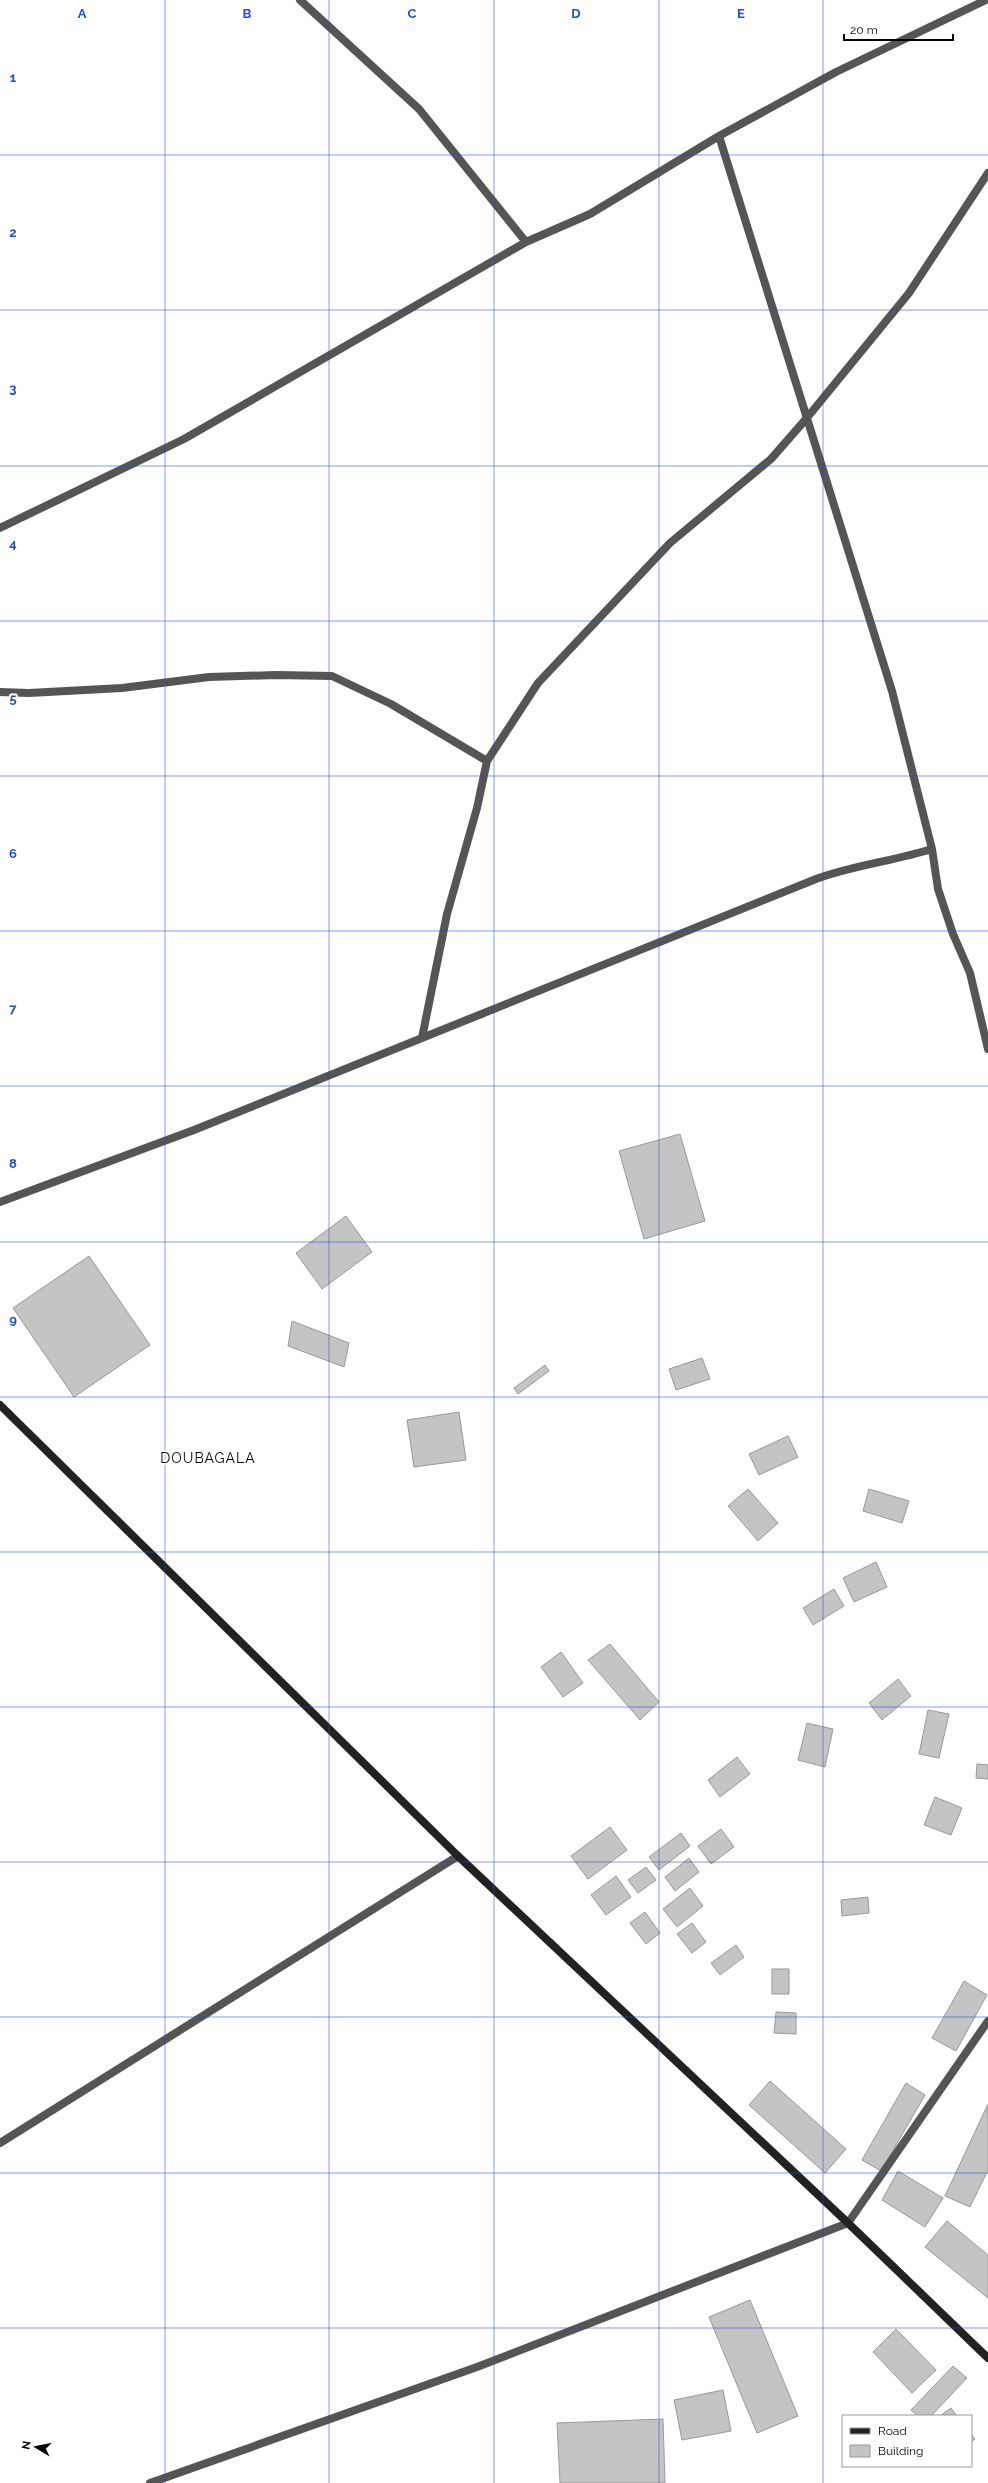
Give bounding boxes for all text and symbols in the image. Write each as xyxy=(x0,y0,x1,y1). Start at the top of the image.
text: A xyxy=(78,6,87,21)
text: B xyxy=(243,6,252,21)
text: C xyxy=(408,6,417,21)
text: D xyxy=(571,6,581,21)
text: E xyxy=(737,6,745,21)
scale bar xyxy=(844,16,953,42)
text: 20 m xyxy=(850,23,878,37)
text: 1 xyxy=(10,70,17,85)
text: 2 xyxy=(9,225,17,240)
text: 3 xyxy=(9,381,17,396)
text: 4 xyxy=(9,536,17,551)
text: 5 xyxy=(9,691,17,706)
text: 6 xyxy=(9,846,17,861)
text: 7 xyxy=(9,1001,17,1016)
text: 8 xyxy=(9,1156,17,1171)
text: 9 xyxy=(9,1312,17,1327)
district label: DOUBAGALA xyxy=(160,1450,256,1466)
legend xyxy=(842,2415,972,2467)
text: Road xyxy=(878,2424,907,2438)
north arrow xyxy=(16,2427,56,2467)
text: N xyxy=(20,2440,34,2451)
text: Building xyxy=(878,2444,924,2458)

